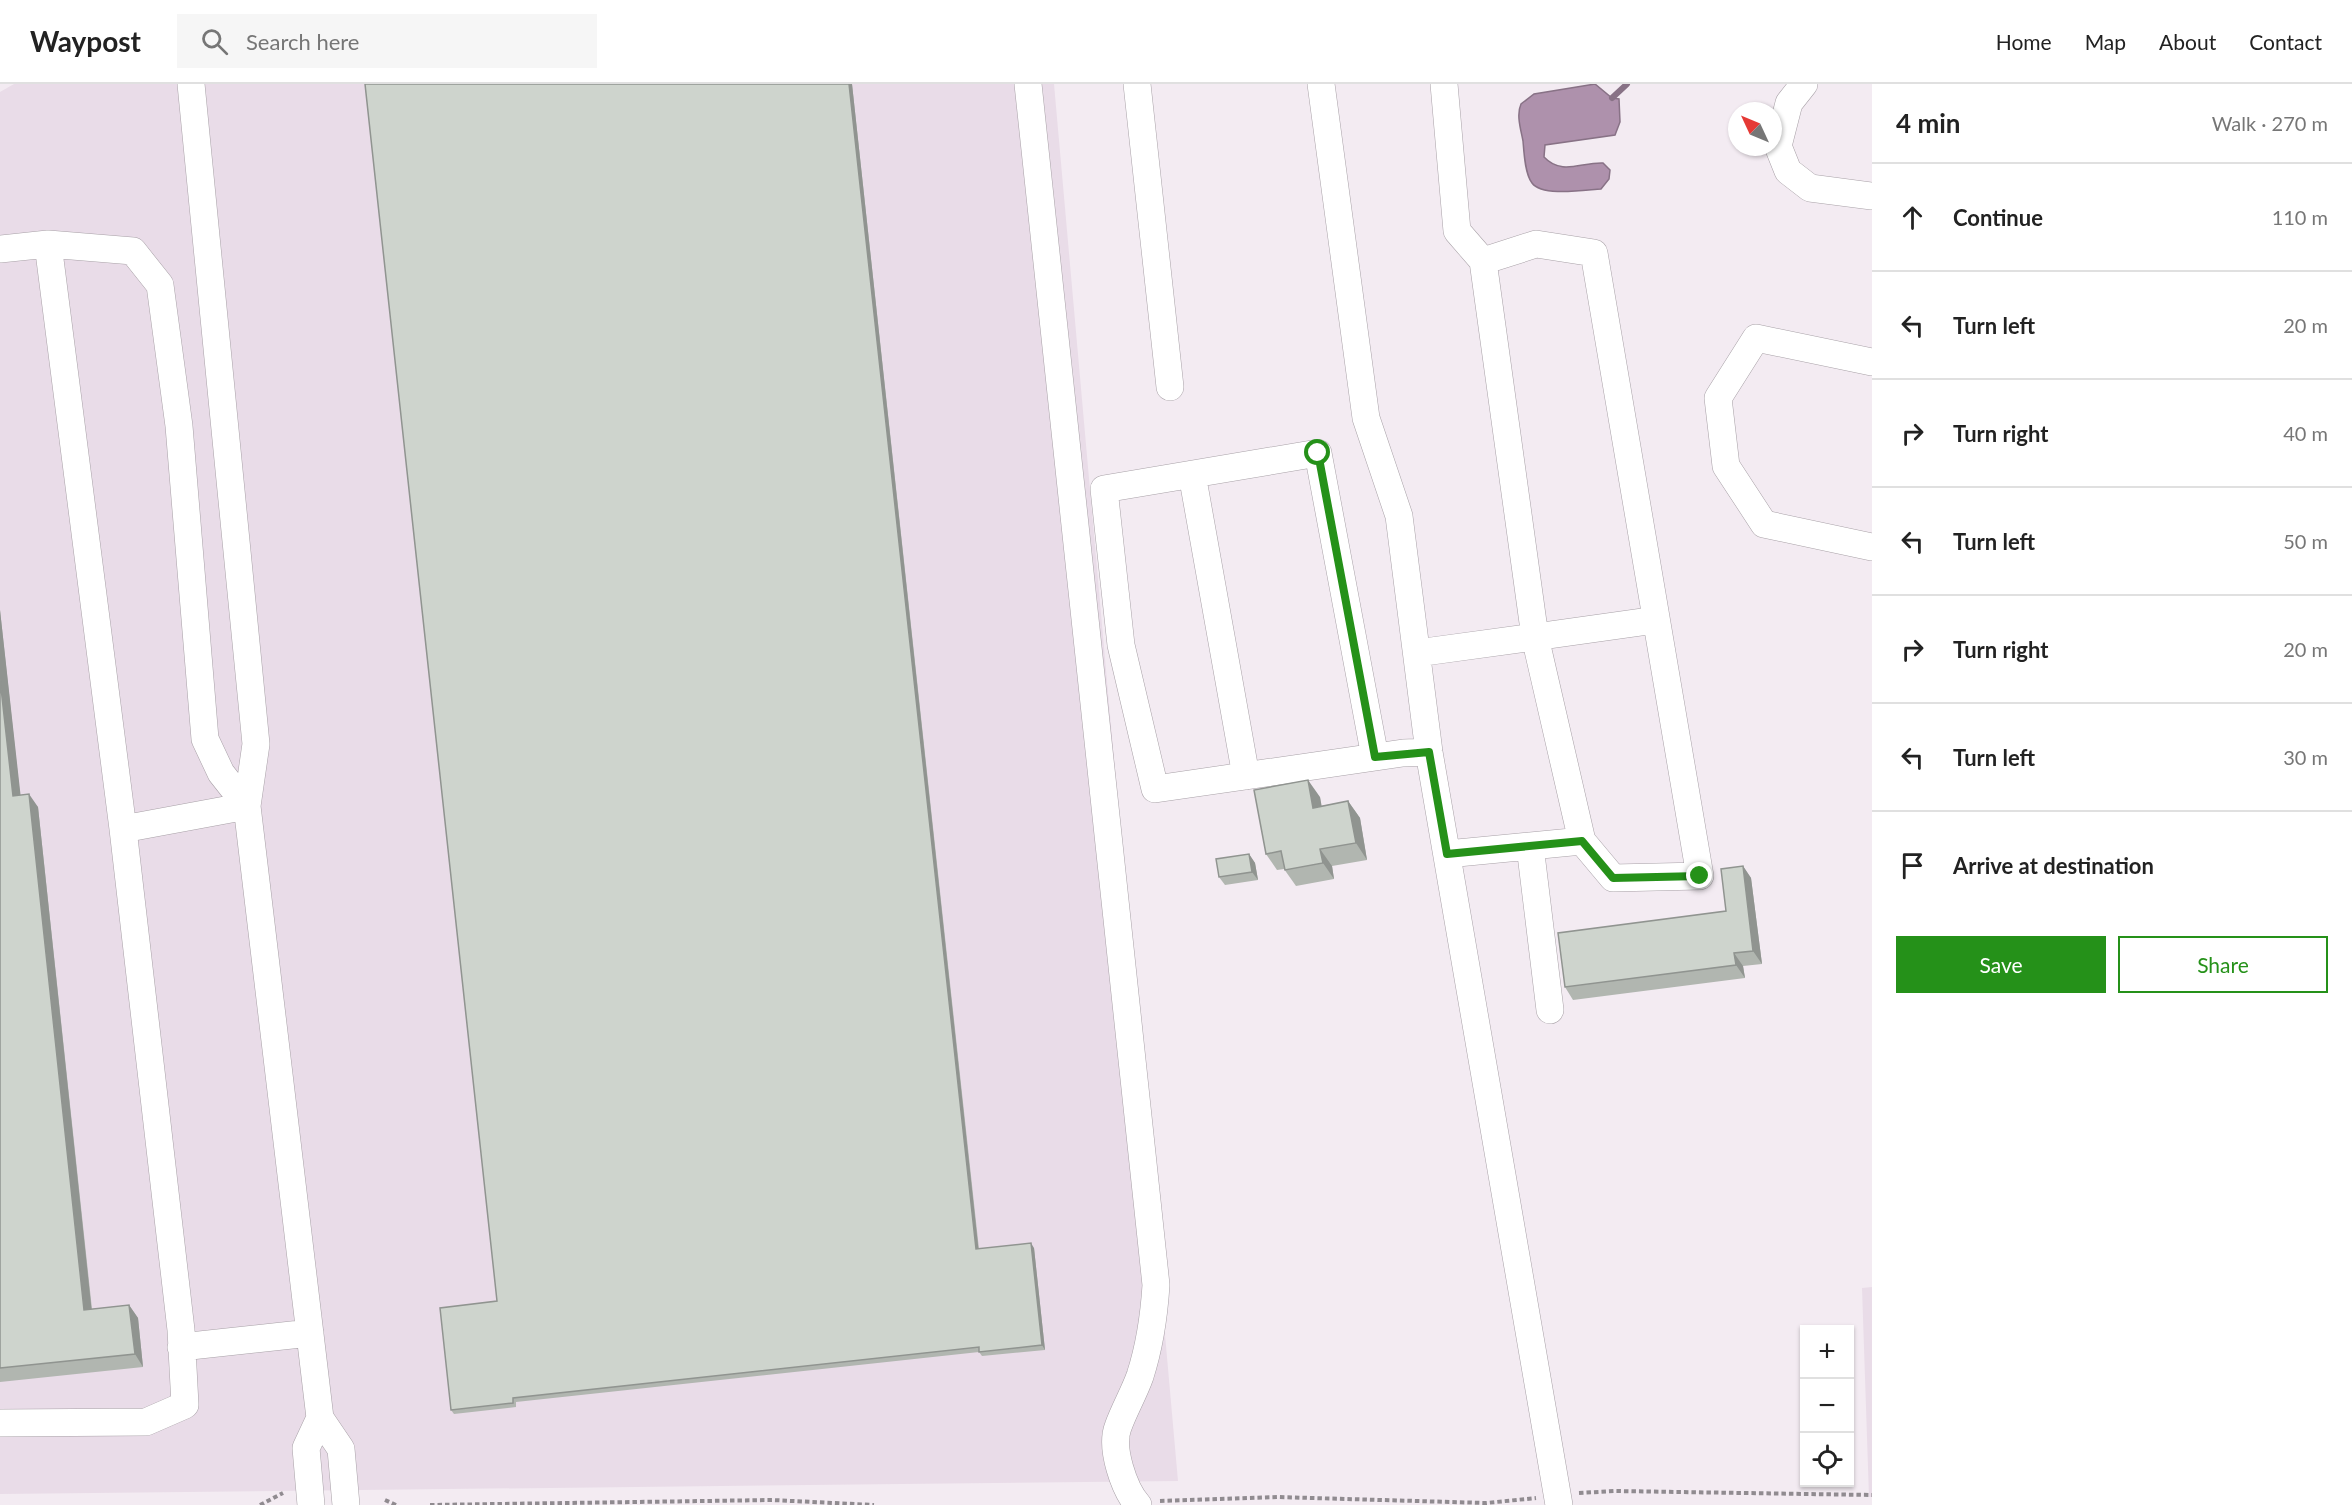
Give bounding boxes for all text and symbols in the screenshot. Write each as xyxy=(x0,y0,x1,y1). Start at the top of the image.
search box xyxy=(177,14,597,68)
text: Waypost xyxy=(30,24,141,58)
icon: search xyxy=(198,25,231,58)
text: Search here xyxy=(246,28,359,55)
text: Home xyxy=(1996,29,2052,54)
text: Map xyxy=(2085,29,2126,54)
text: About xyxy=(2159,29,2216,54)
text: Contact xyxy=(2249,29,2322,54)
north arrow xyxy=(1728,102,1782,156)
text: 4 min xyxy=(1896,107,1960,139)
text: Walk · 270 m xyxy=(2212,111,2328,135)
icon: ahead xyxy=(1896,201,1929,234)
text: Continue xyxy=(1953,204,2043,231)
text: 110 m xyxy=(2272,205,2328,229)
icon: left xyxy=(1896,309,1929,342)
text: Turn left xyxy=(1953,312,2035,339)
text: 20 m xyxy=(2283,313,2328,337)
icon: right xyxy=(1896,417,1929,450)
text: Turn right xyxy=(1953,420,2048,447)
text: 40 m xyxy=(2283,421,2328,445)
route start xyxy=(1304,439,1330,465)
icon: left xyxy=(1896,525,1929,558)
text: Turn left xyxy=(1953,528,2035,555)
text: 50 m xyxy=(2283,529,2328,553)
icon: right xyxy=(1896,633,1929,666)
text: Turn right xyxy=(1953,636,2048,663)
text: 20 m xyxy=(2283,637,2328,661)
icon: left xyxy=(1896,741,1929,774)
text: Turn left xyxy=(1953,744,2035,771)
text: 30 m xyxy=(2283,745,2328,769)
icon: arrive xyxy=(1896,849,1929,882)
text: Arrive at destination xyxy=(1953,852,2154,879)
route end xyxy=(1686,862,1712,888)
button: Save xyxy=(1896,936,2106,993)
button: Share xyxy=(2118,936,2328,993)
map controls xyxy=(1800,1325,1854,1487)
button: + xyxy=(1800,1325,1854,1379)
button: − xyxy=(1800,1379,1854,1433)
button: locate xyxy=(1800,1433,1854,1487)

